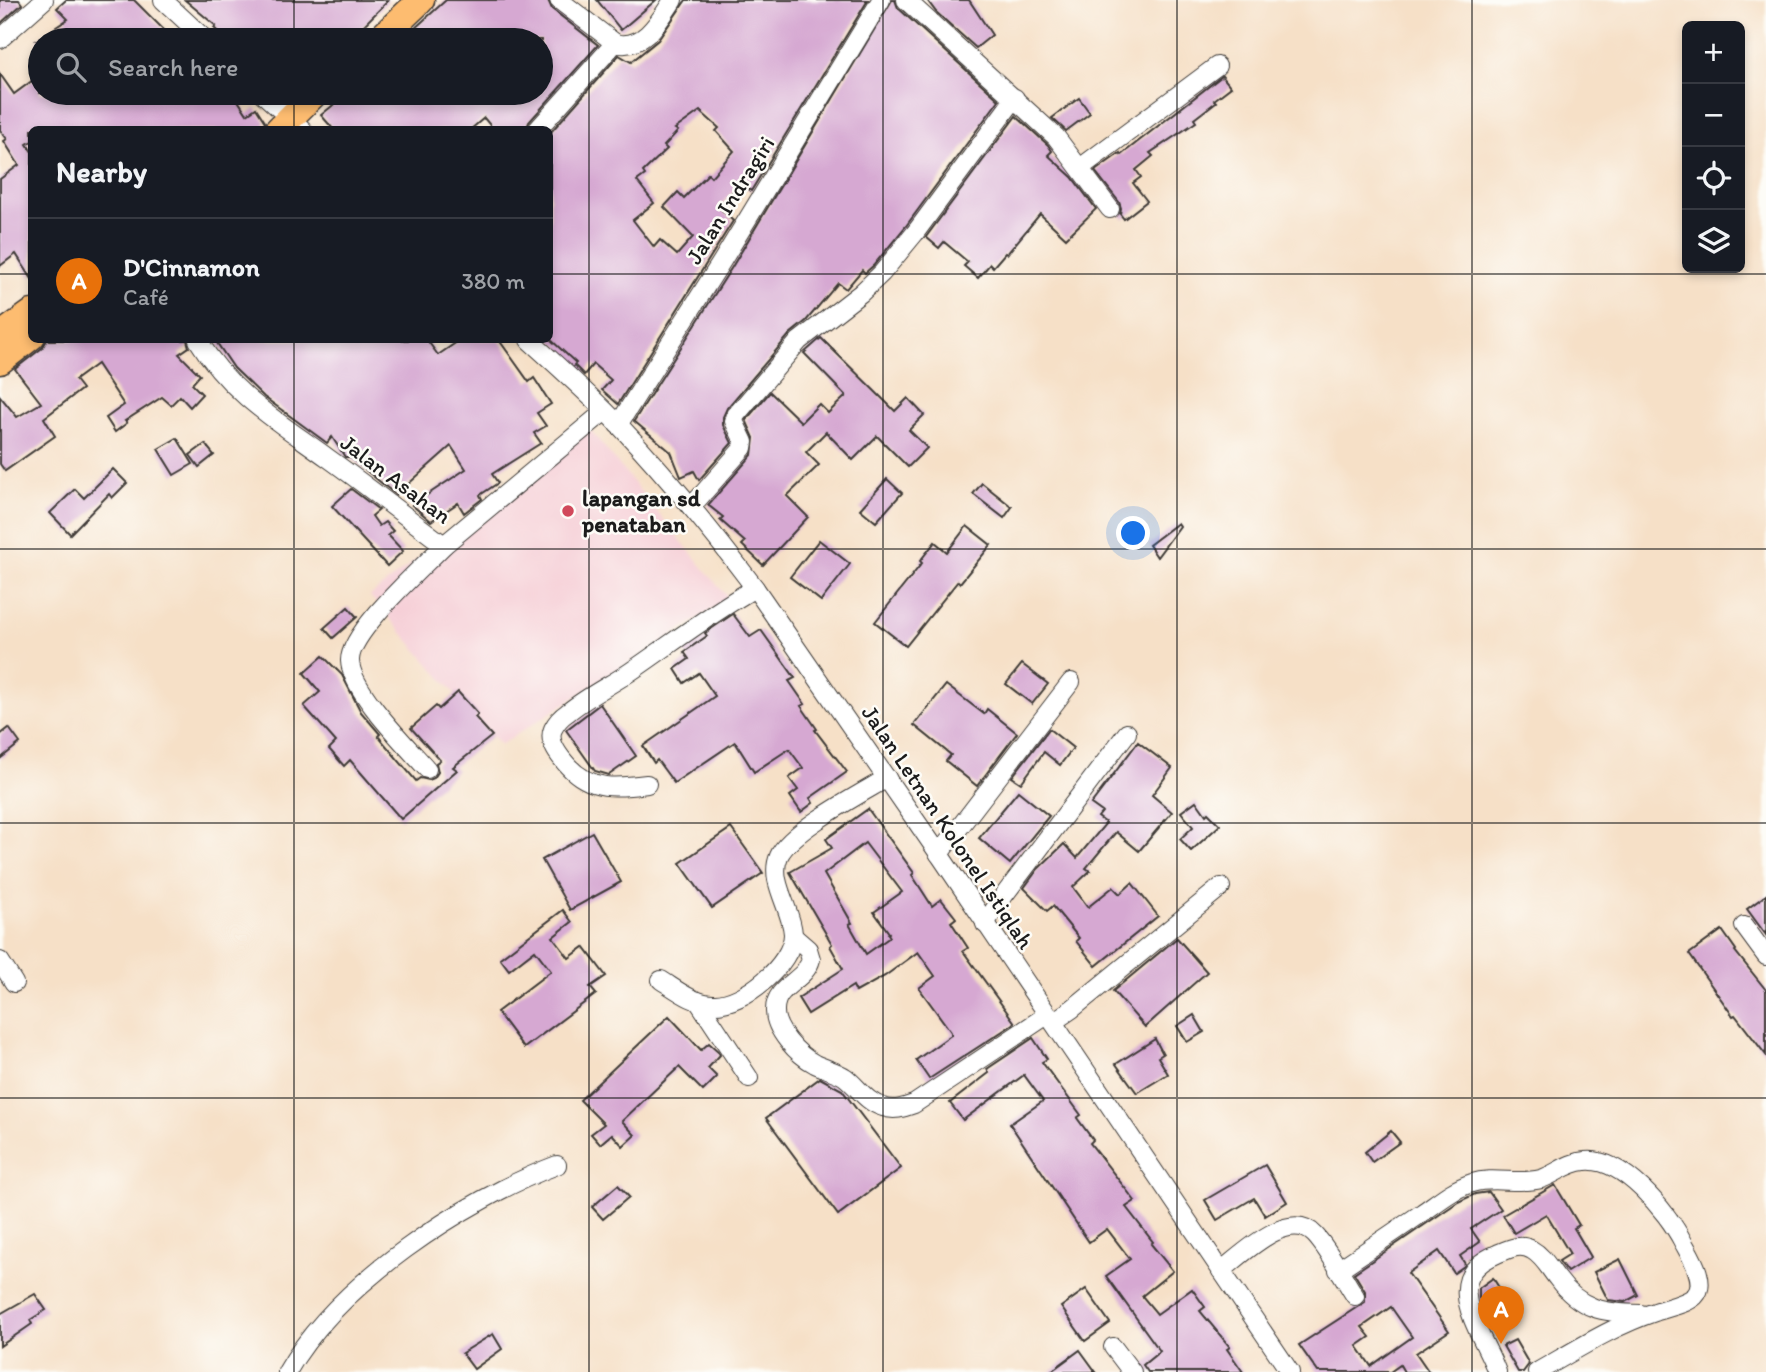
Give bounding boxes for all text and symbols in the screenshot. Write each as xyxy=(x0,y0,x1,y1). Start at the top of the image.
map controls xyxy=(1682,21,1745,273)
button: + xyxy=(1682,21,1745,84)
search box xyxy=(28,28,553,105)
icon: search xyxy=(52,48,90,86)
text: Search here xyxy=(108,51,238,83)
button: − xyxy=(1682,84,1745,147)
street label: Jalan Indragiri xyxy=(680,131,780,269)
button: locate xyxy=(1682,147,1745,210)
text: Nearby xyxy=(56,153,147,190)
button: layers xyxy=(1682,210,1745,273)
text: D'Cinnamon xyxy=(123,251,260,283)
text: A xyxy=(72,267,86,295)
text: 380 m xyxy=(461,267,525,295)
text: Café xyxy=(123,283,169,311)
street label: Jalan Asahan xyxy=(335,428,457,530)
place label: lapangan sd penataban xyxy=(581,484,701,538)
marker: lapangan sd penataban xyxy=(560,503,576,519)
your location xyxy=(1116,516,1150,550)
street label: Jalan Letnan Kolonel Istiqlah xyxy=(856,700,1040,955)
pin: A xyxy=(1478,1286,1524,1344)

